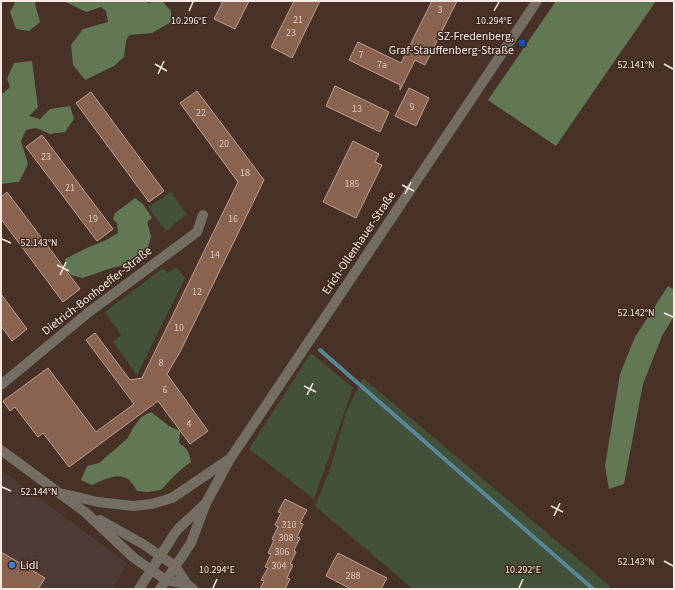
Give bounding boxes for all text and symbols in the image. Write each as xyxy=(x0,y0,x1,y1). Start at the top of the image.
house number: 3 xyxy=(438,3,443,17)
house number: 21 xyxy=(293,13,303,27)
text: 10.296°E xyxy=(171,14,207,28)
text: 10.294°E xyxy=(476,14,512,28)
house number: 23 xyxy=(286,26,296,40)
place label: SZ-Fredenberg, Graf-Stauffenberg-Straße xyxy=(389,28,514,59)
marker: SZ-Fredenberg, Graf-Stauffenberg-Straße xyxy=(517,38,527,48)
house number: 7 xyxy=(359,48,364,62)
house number: 7a xyxy=(377,58,387,72)
text: 52.141°N xyxy=(617,58,655,72)
house number: 9 xyxy=(410,100,415,114)
house number: 13 xyxy=(352,102,362,116)
house number: 22 xyxy=(196,106,206,120)
house number: 20 xyxy=(219,137,229,151)
house number: 23 xyxy=(41,150,51,164)
house number: 18 xyxy=(240,166,250,180)
house number: 185 xyxy=(345,177,359,191)
house number: 21 xyxy=(65,181,75,195)
street label: Erich-Ollenhauer-Straße xyxy=(318,188,400,298)
house number: 19 xyxy=(88,212,98,226)
house number: 16 xyxy=(228,212,238,226)
text: 52.143°N xyxy=(20,236,58,250)
street label: Dietrich-Bonhoeffer-Straße xyxy=(38,243,156,339)
house number: 14 xyxy=(210,248,220,262)
house number: 12 xyxy=(192,285,202,299)
text: 52.142°N xyxy=(617,306,655,320)
house number: 10 xyxy=(174,321,184,335)
house number: 8 xyxy=(159,356,164,370)
house number: 6 xyxy=(163,383,168,397)
house number: 4 xyxy=(187,417,192,431)
text: 52.144°N xyxy=(20,485,58,499)
house number: 310 xyxy=(282,518,296,532)
house number: 308 xyxy=(279,531,293,545)
house number: 306 xyxy=(275,545,289,559)
text: 52.143°N xyxy=(617,555,655,569)
place label: Lidl xyxy=(20,557,39,574)
house number: 304 xyxy=(272,559,286,573)
marker: Lidl xyxy=(7,560,17,570)
text: 10.294°E xyxy=(199,563,235,577)
text: 10.292°E xyxy=(505,563,541,577)
house number: 288 xyxy=(346,569,360,583)

